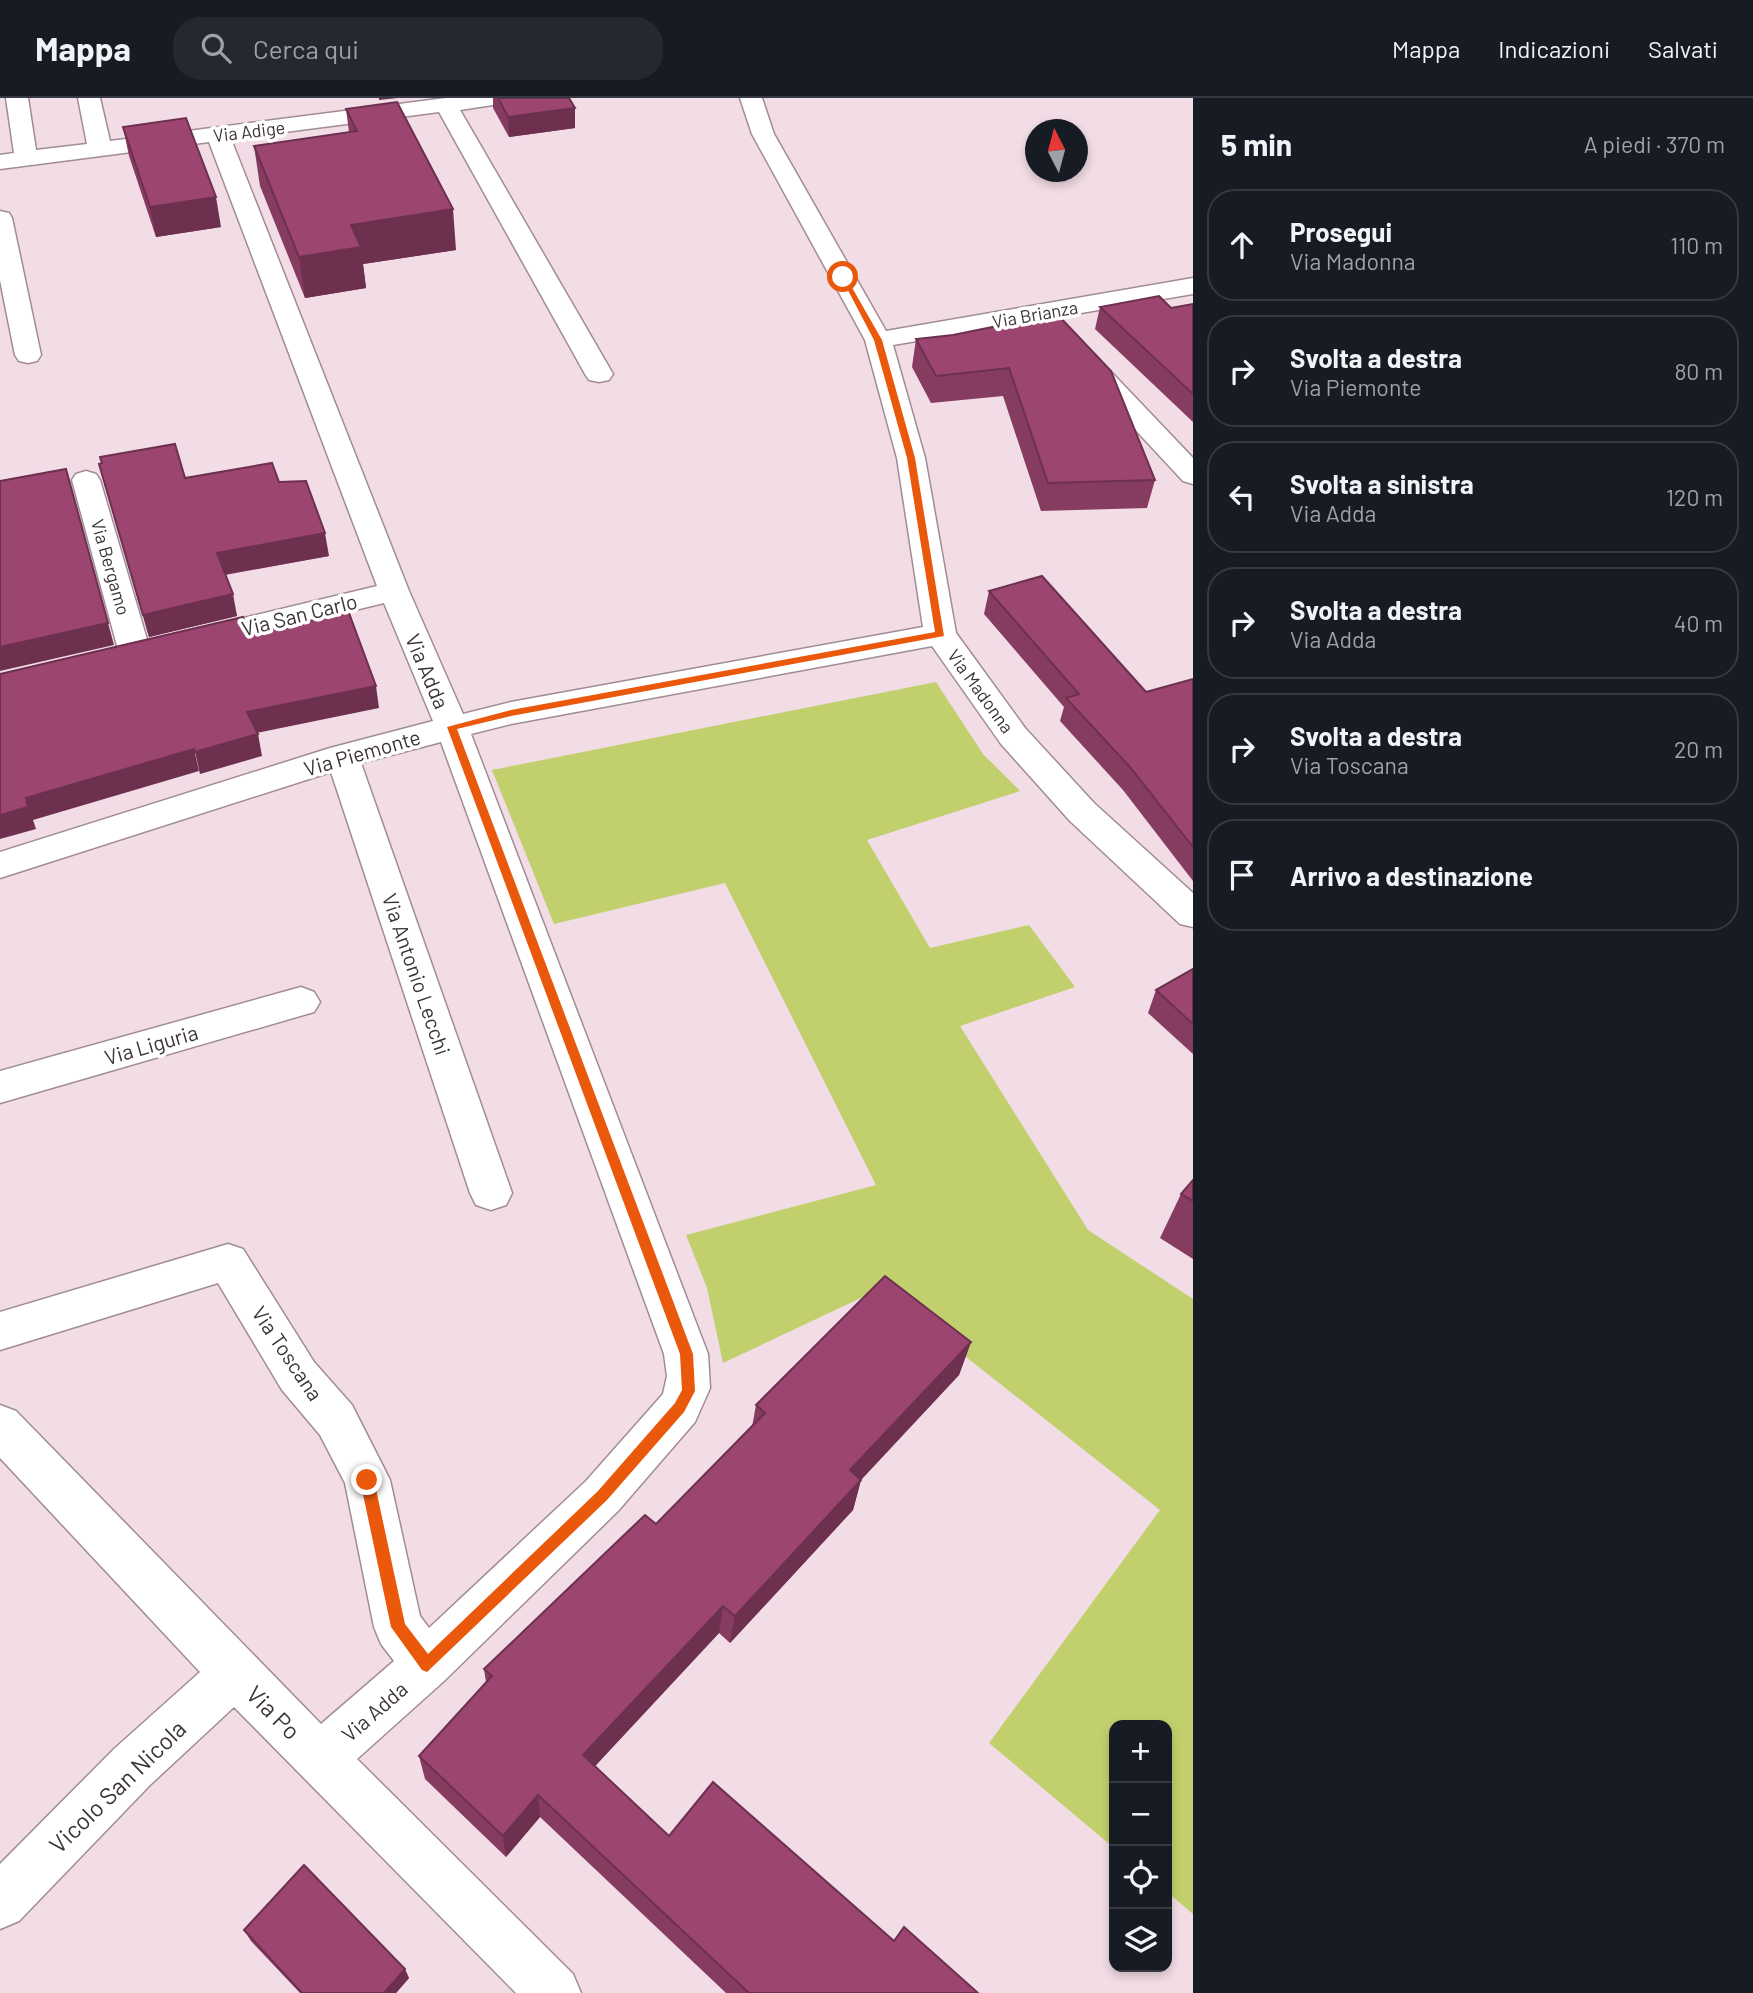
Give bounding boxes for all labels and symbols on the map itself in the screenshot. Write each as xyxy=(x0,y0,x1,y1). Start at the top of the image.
street label: Via Adige xyxy=(212,116,286,146)
north arrow xyxy=(1025,119,1088,182)
route start xyxy=(827,261,858,292)
street label: Via Brianza xyxy=(990,296,1080,332)
street label: Via Bergamo xyxy=(87,517,135,617)
street label: Via San Carlo xyxy=(239,588,359,640)
street label: Via Adda xyxy=(401,630,455,712)
street label: Via Madonna xyxy=(943,645,1019,737)
street label: Via Piemonte xyxy=(301,723,423,781)
street label: Via Antonio Lecchi xyxy=(378,890,456,1058)
street label: Via Liguria xyxy=(101,1019,201,1069)
street label: Via Toscana xyxy=(247,1301,329,1405)
route end xyxy=(351,1464,382,1495)
street label: Via Adda xyxy=(336,1676,412,1746)
street label: Via Po xyxy=(241,1679,307,1745)
street label: Vicolo San Nicola xyxy=(43,1713,191,1859)

